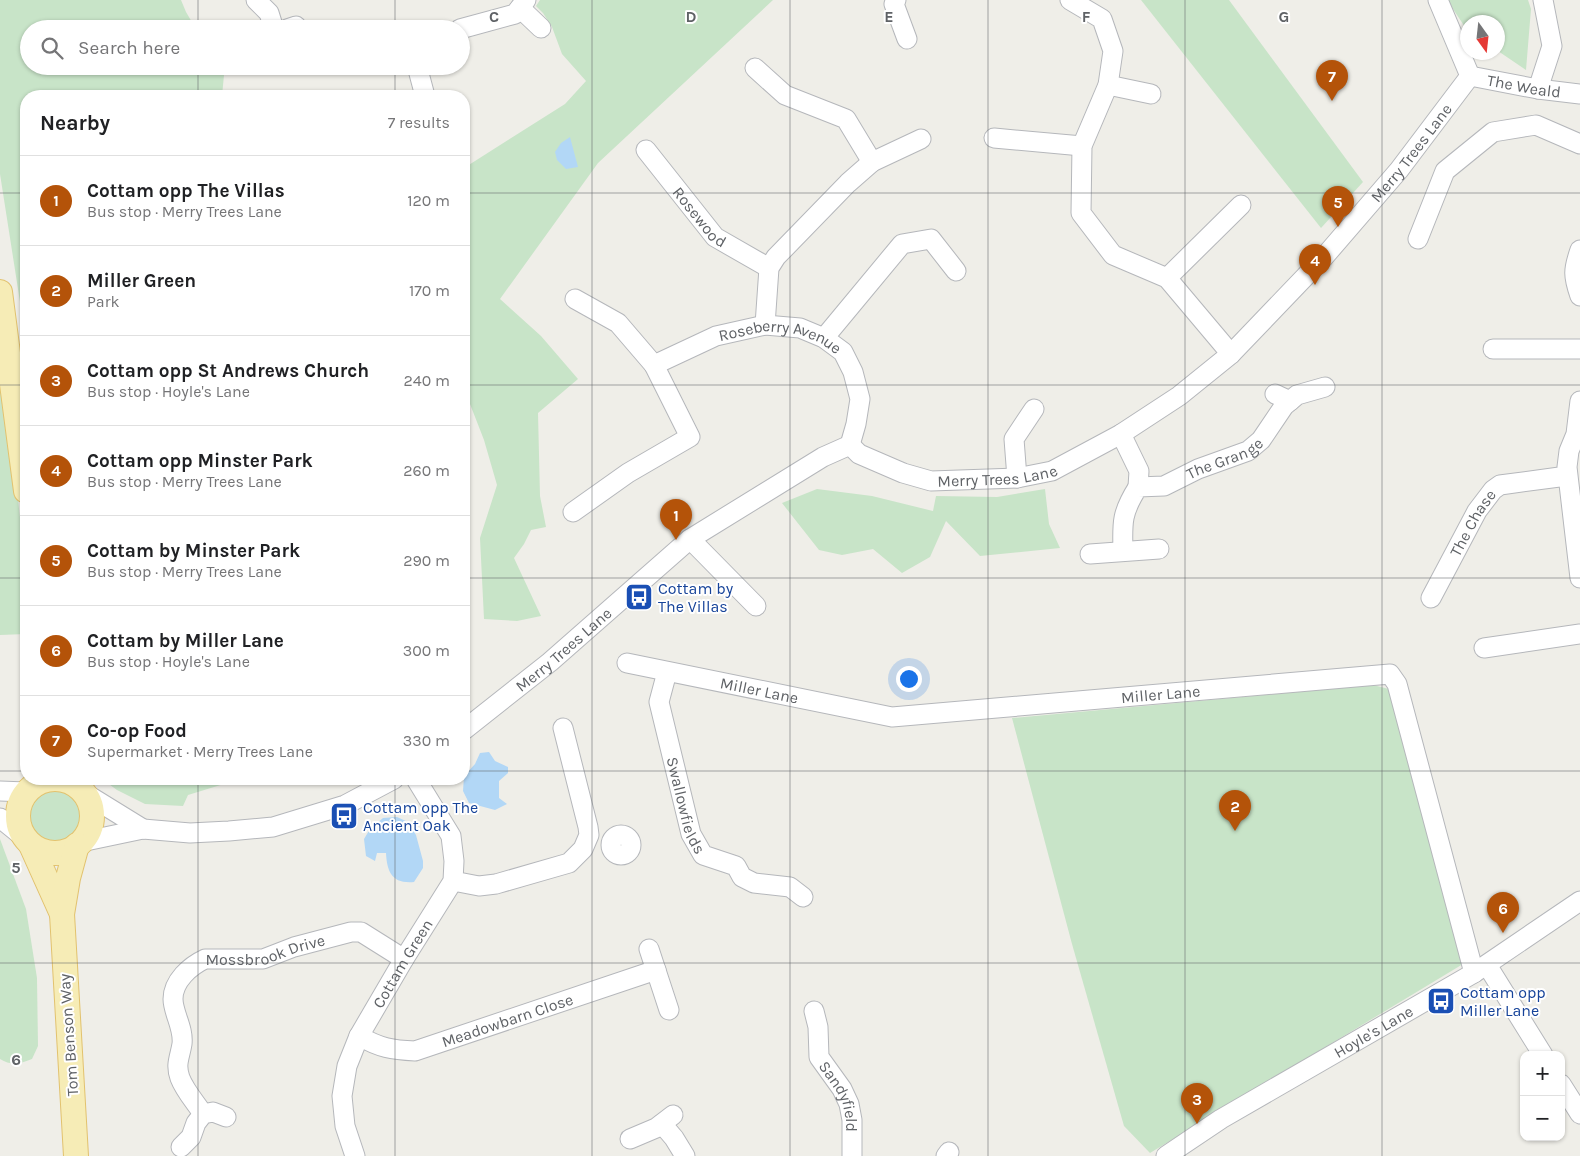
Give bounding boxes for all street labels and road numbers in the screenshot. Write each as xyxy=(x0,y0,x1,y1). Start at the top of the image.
street label: The Weald xyxy=(1486,70,1562,102)
street label: Merry Trees Lane xyxy=(1367,100,1456,206)
street label: Rosewood xyxy=(669,183,730,252)
street label: Roseberry Avenue xyxy=(717,316,845,358)
street label: The Grange xyxy=(1183,434,1267,483)
street label: Merry Trees Lane xyxy=(937,461,1061,491)
street label: The Chase xyxy=(1446,486,1500,560)
street label: Merry Trees Lane xyxy=(512,603,616,696)
street label: Miller Lane xyxy=(718,673,800,708)
street label: Miller Lane xyxy=(1120,681,1201,707)
street label: Swallowfields xyxy=(663,755,709,857)
street label: Cottam Green xyxy=(369,916,437,1011)
street label: Mossbrook Drive xyxy=(205,930,327,969)
street label: Tom Benson Way xyxy=(55,973,82,1097)
street label: Meadowbarn Close xyxy=(439,990,576,1051)
street label: Hoyle's Lane xyxy=(1331,1001,1416,1062)
street label: Sandyfield xyxy=(815,1057,861,1132)

